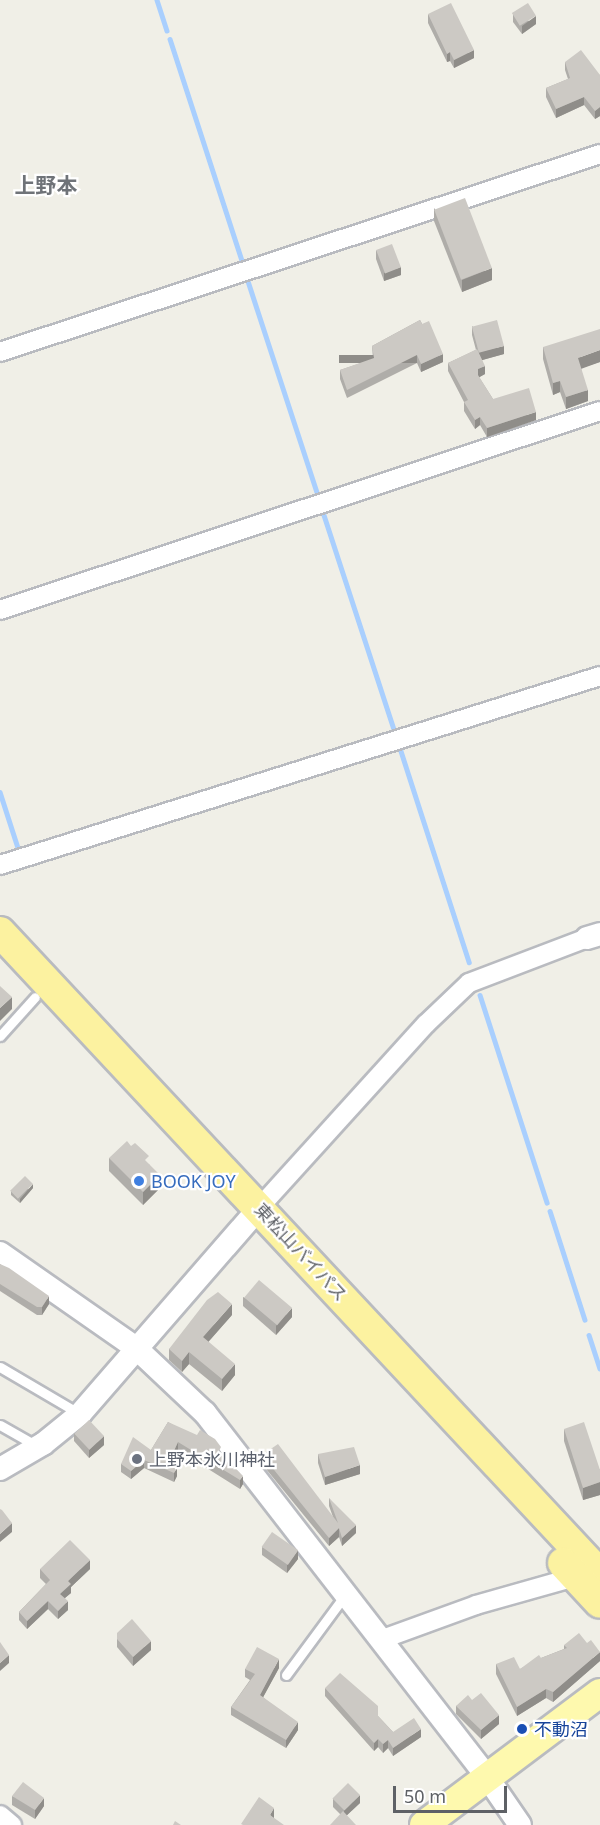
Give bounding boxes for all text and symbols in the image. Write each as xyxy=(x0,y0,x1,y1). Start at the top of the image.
district label: 上野本 xyxy=(15,172,77,198)
place label: BOOK JOY xyxy=(151,1170,236,1192)
marker: BOOK JOY xyxy=(132,1174,146,1188)
street label: 東松山バイパス xyxy=(250,1199,352,1305)
place label: 上野本氷川神社 xyxy=(149,1448,275,1470)
marker: 上野本氷川神社 xyxy=(130,1452,144,1466)
place label: 不動沼 xyxy=(534,1718,588,1740)
marker: 不動沼 xyxy=(515,1722,529,1736)
scale bar xyxy=(396,1774,510,1812)
text: 50 m xyxy=(404,1784,446,1808)

